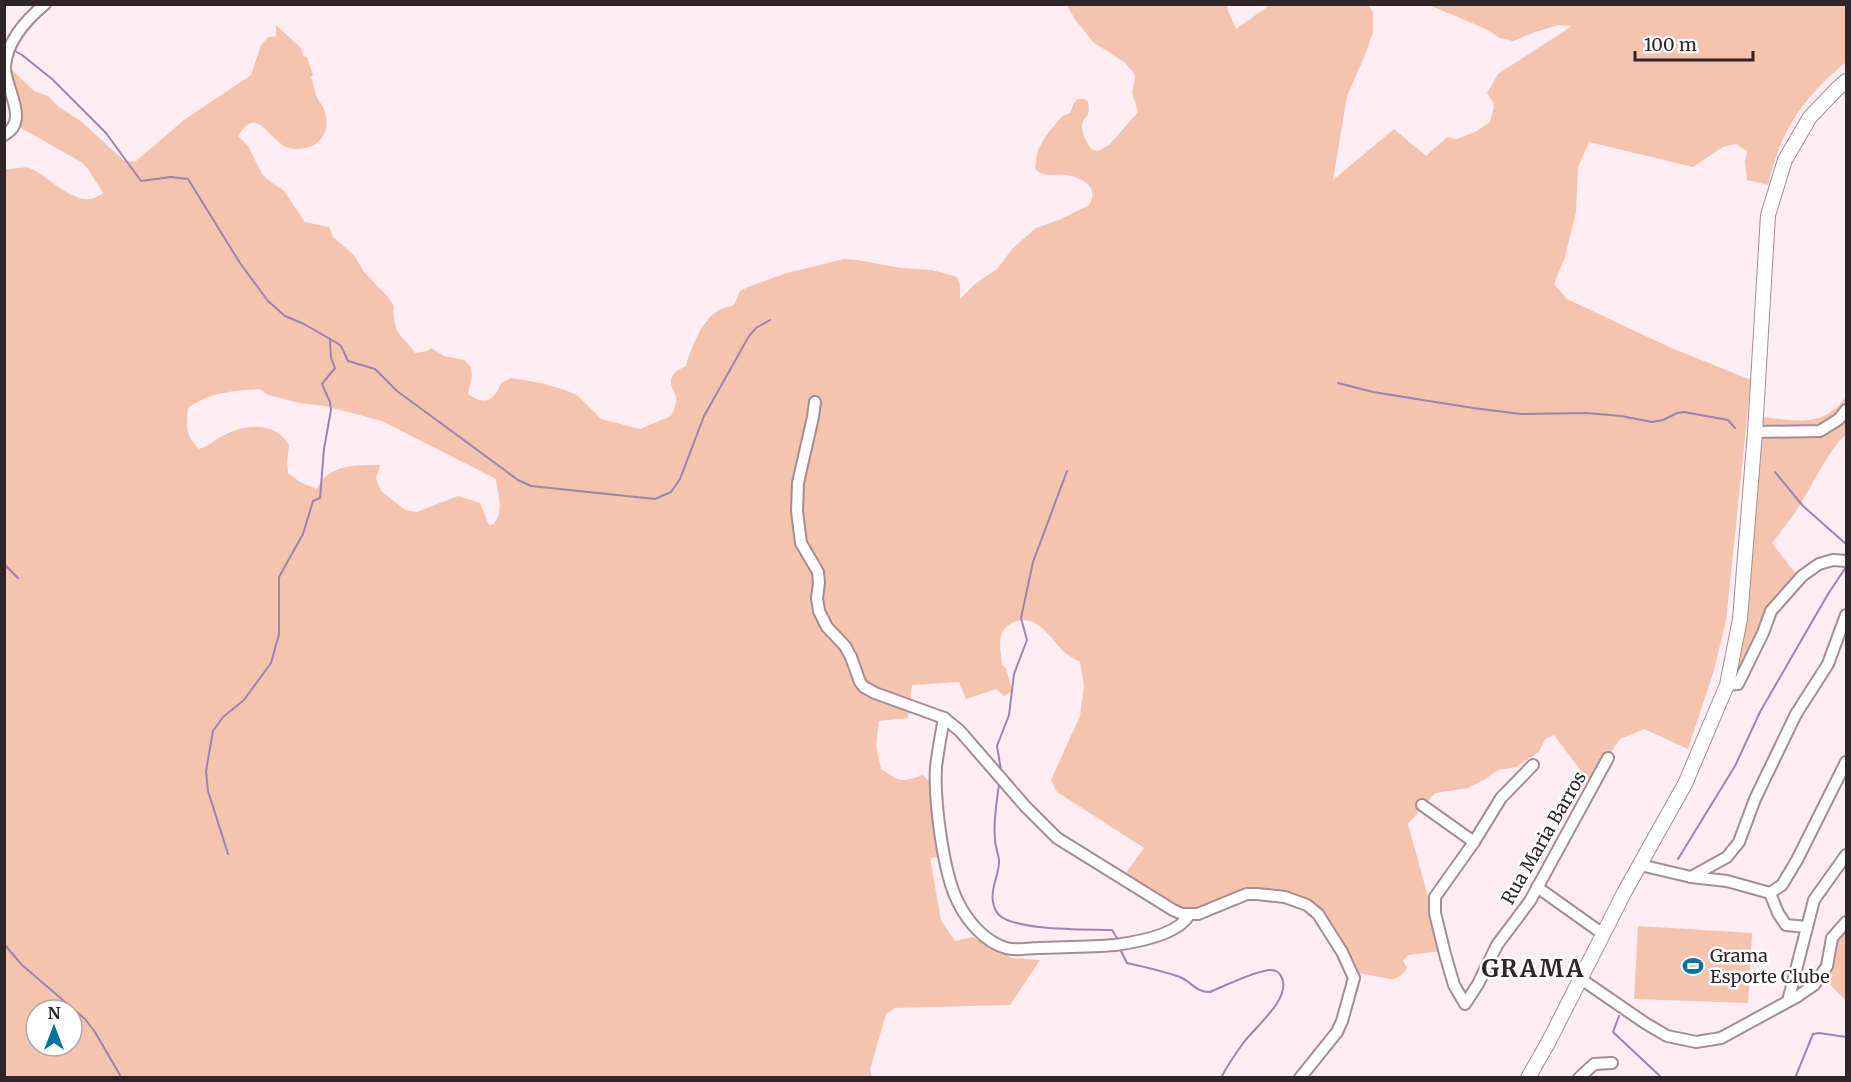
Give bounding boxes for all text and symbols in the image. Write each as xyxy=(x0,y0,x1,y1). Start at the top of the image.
scale bar xyxy=(1635,24,1754,62)
text: 100 m xyxy=(1644,33,1697,56)
street label: Rua Maria Barros xyxy=(1496,767,1591,909)
place label: Grama Esporte Clube xyxy=(1710,944,1830,988)
district label: GRAMA xyxy=(1481,953,1585,984)
sports icon: Grama Esporte Clube xyxy=(1681,954,1705,978)
north arrow xyxy=(24,998,84,1058)
text: N xyxy=(48,1003,61,1023)

